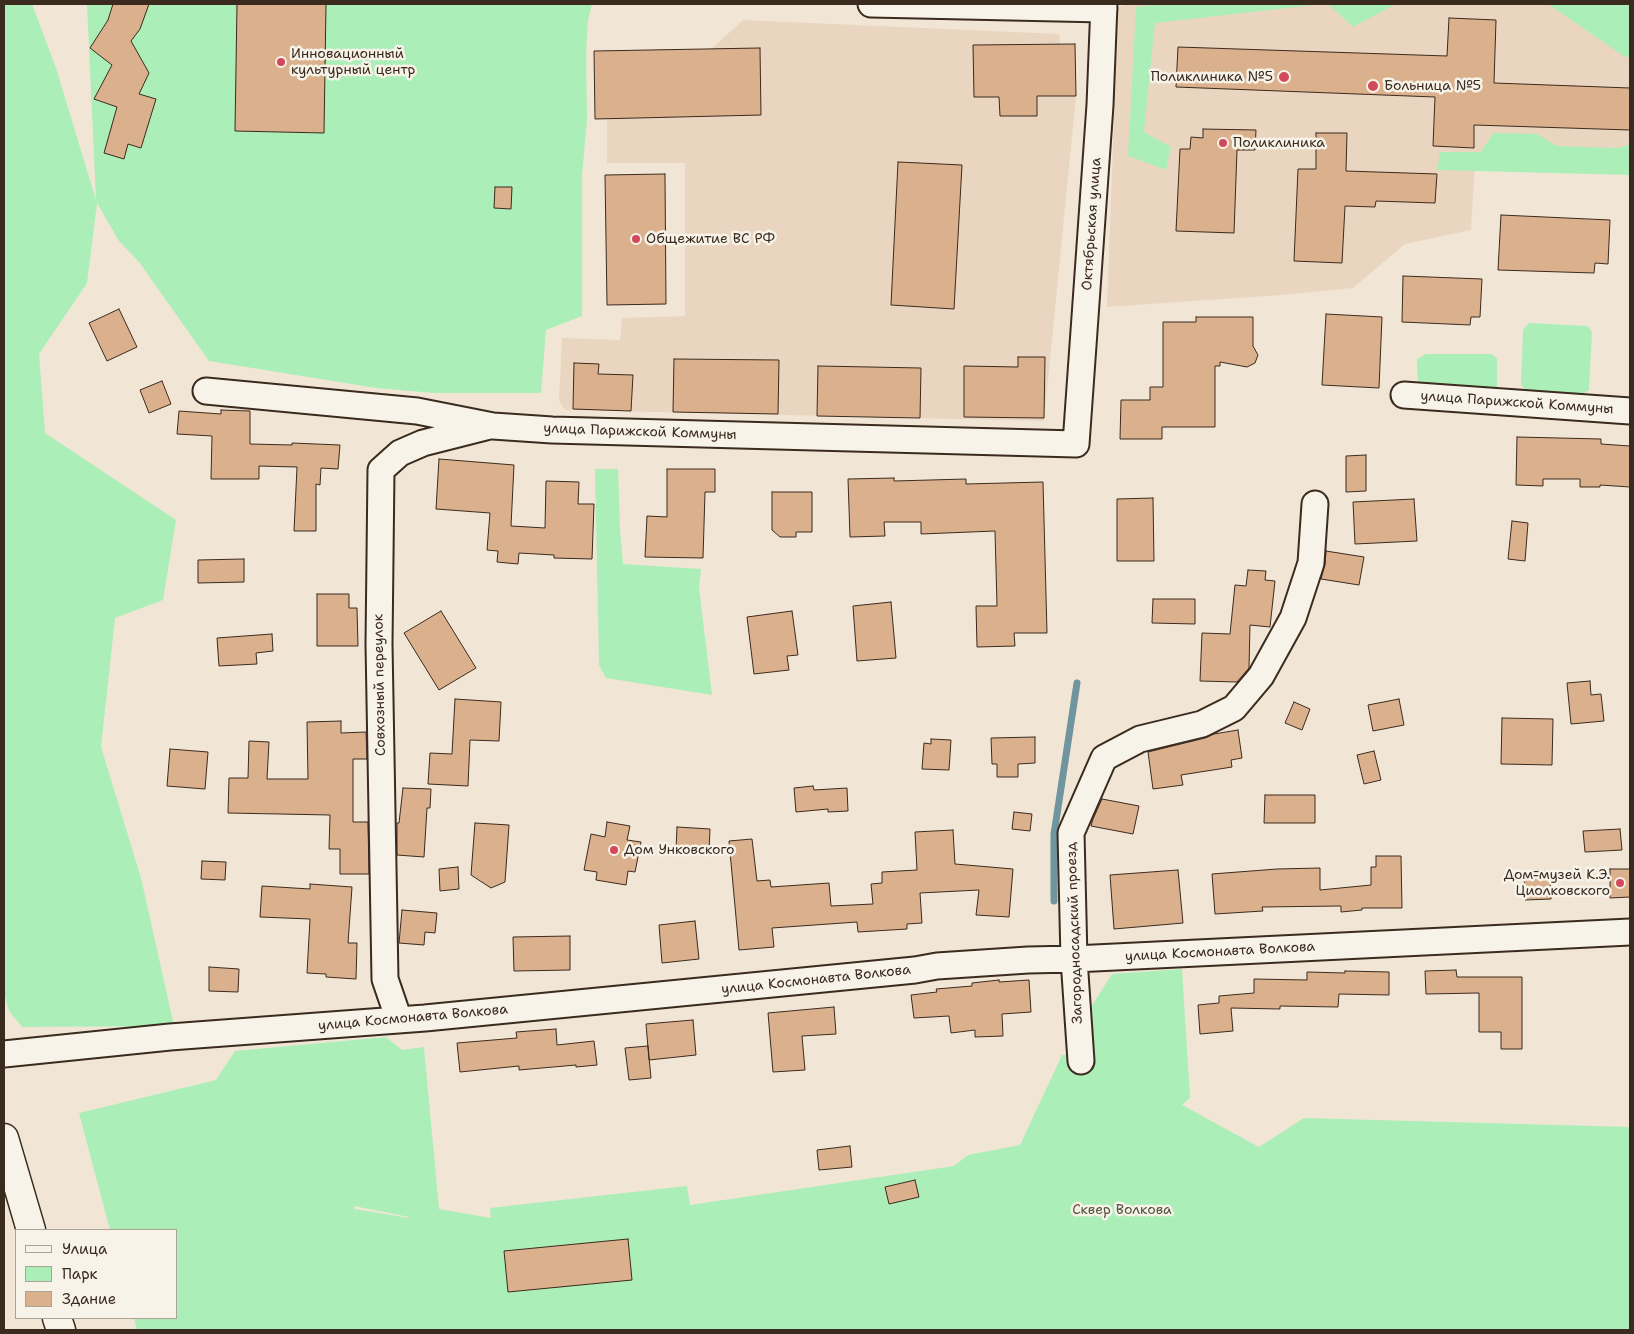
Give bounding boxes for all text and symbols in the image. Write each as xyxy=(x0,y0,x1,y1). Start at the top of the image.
place label: Инновационный культурный центр xyxy=(291,46,415,78)
marker: Инновационный культурный центр xyxy=(275,56,287,68)
place label: Поликлиника №5 xyxy=(1151,69,1273,85)
marker: Поликлиника №5 xyxy=(1277,70,1291,84)
place label: Больница №5 xyxy=(1384,78,1481,94)
marker: Больница №5 xyxy=(1366,79,1380,93)
place label: Поликлиника xyxy=(1233,135,1325,151)
marker: Поликлиника xyxy=(1217,137,1229,149)
street label: Октябрьская улица xyxy=(1079,157,1105,291)
place label: Общежитие ВС РФ xyxy=(646,231,775,247)
marker: Общежитие ВС РФ xyxy=(630,233,642,245)
street label: улица Парижской Коммуны xyxy=(1420,388,1614,418)
street label: улица Парижской Коммуны xyxy=(543,420,737,444)
street label: Совхозный переулок xyxy=(370,614,390,756)
place label: Дом Унковского xyxy=(624,842,734,858)
street label: Загородносадский проезд xyxy=(1063,842,1087,1024)
marker: Дом Унковского xyxy=(608,844,620,856)
place label: Дом-музей К.Э. Циолковского xyxy=(1504,867,1610,900)
marker: Дом-музей К.Э. Циолковского xyxy=(1614,877,1626,889)
street label: улица Космонавта Волкова xyxy=(1124,939,1316,965)
street label: улица Космонавта Волкова xyxy=(720,962,912,998)
street label: улица Космонавта Волкова xyxy=(317,1001,509,1035)
park label: Сквер Волкова xyxy=(1072,1202,1172,1218)
legend xyxy=(15,1229,178,1319)
text: Улица xyxy=(62,1239,107,1259)
text: Парк xyxy=(62,1264,98,1284)
text: Здание xyxy=(62,1289,116,1309)

